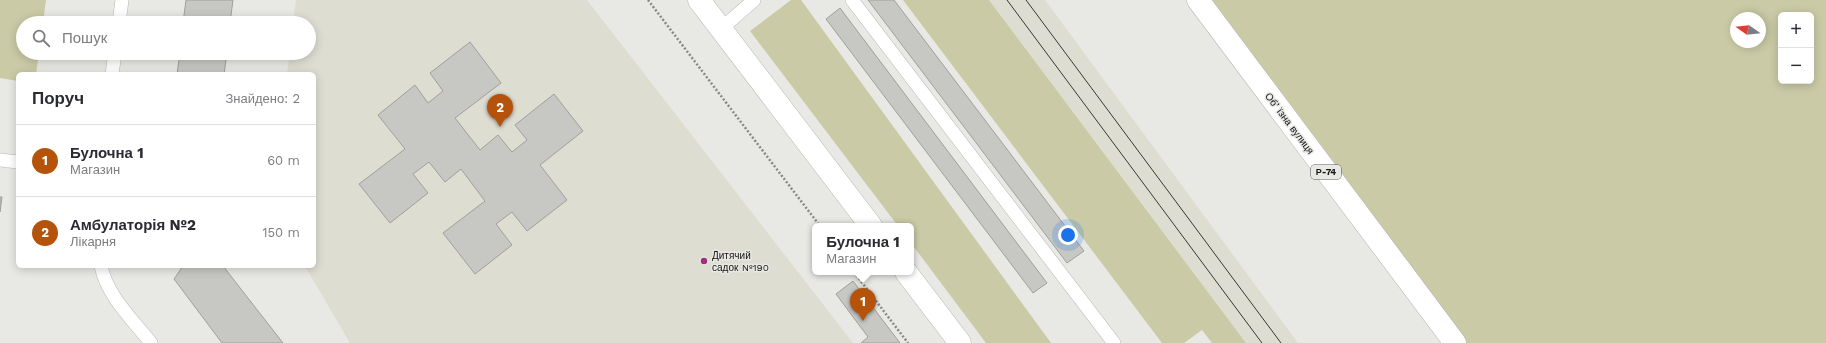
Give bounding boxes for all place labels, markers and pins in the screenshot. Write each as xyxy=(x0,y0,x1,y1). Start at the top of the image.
pin: 2 xyxy=(487,94,513,127)
place label: Дитячий садок №190 xyxy=(712,250,769,273)
marker: Дитячий садок №190 xyxy=(699,256,709,266)
pin: 1 xyxy=(850,288,876,321)

